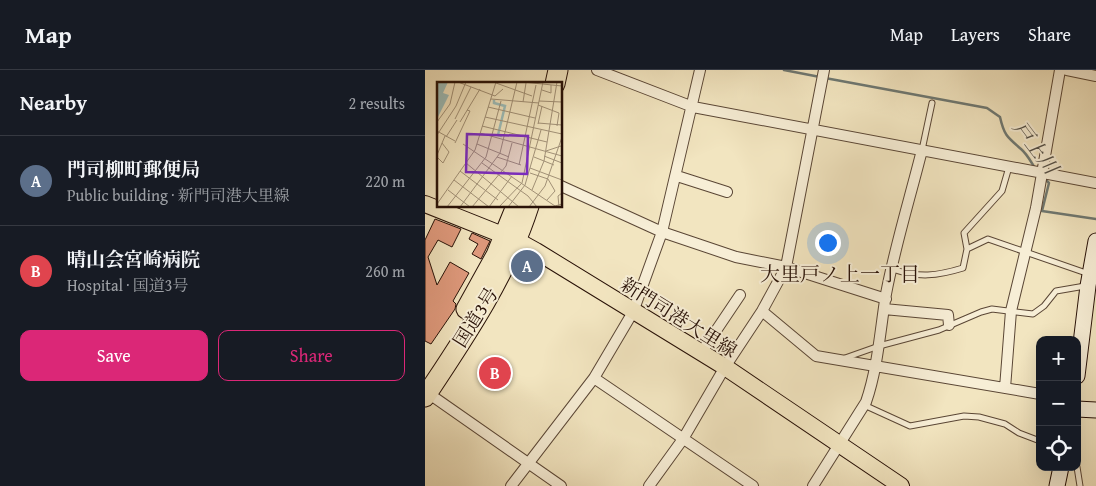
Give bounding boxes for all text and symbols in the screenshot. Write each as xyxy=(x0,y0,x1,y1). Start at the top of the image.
text: Map xyxy=(25,17,72,52)
text: Map xyxy=(890,21,923,48)
text: Layers xyxy=(951,21,1000,48)
text: Share xyxy=(1028,21,1071,48)
inset map xyxy=(437,82,563,208)
text: Nearby xyxy=(20,87,87,118)
text: 2 results xyxy=(348,91,405,115)
water label: 戸上川 xyxy=(1006,114,1067,181)
text: 門司柳町郵便局 xyxy=(67,155,200,183)
text: A xyxy=(31,169,41,193)
text: 220 m xyxy=(365,169,405,193)
text: Public building · 新門司港大里線 xyxy=(67,183,290,207)
your location xyxy=(815,230,841,256)
text: 晴山会宮崎病院 xyxy=(67,245,200,273)
pin: A xyxy=(511,247,543,285)
text: B xyxy=(31,259,41,283)
text: 260 m xyxy=(365,259,405,283)
district label: 大里戸ノ上一丁目 xyxy=(760,259,920,288)
street label: 新門司港大里線 xyxy=(615,270,743,364)
text: Hospital · 国道3号 xyxy=(67,273,188,297)
street label: 国道3号 xyxy=(446,282,504,352)
button: Save xyxy=(20,330,208,381)
button: Share xyxy=(218,330,405,381)
map controls xyxy=(1036,336,1081,471)
button: + xyxy=(1036,336,1081,381)
pin: B xyxy=(479,354,511,392)
button: − xyxy=(1036,381,1081,426)
button: locate xyxy=(1036,426,1081,471)

